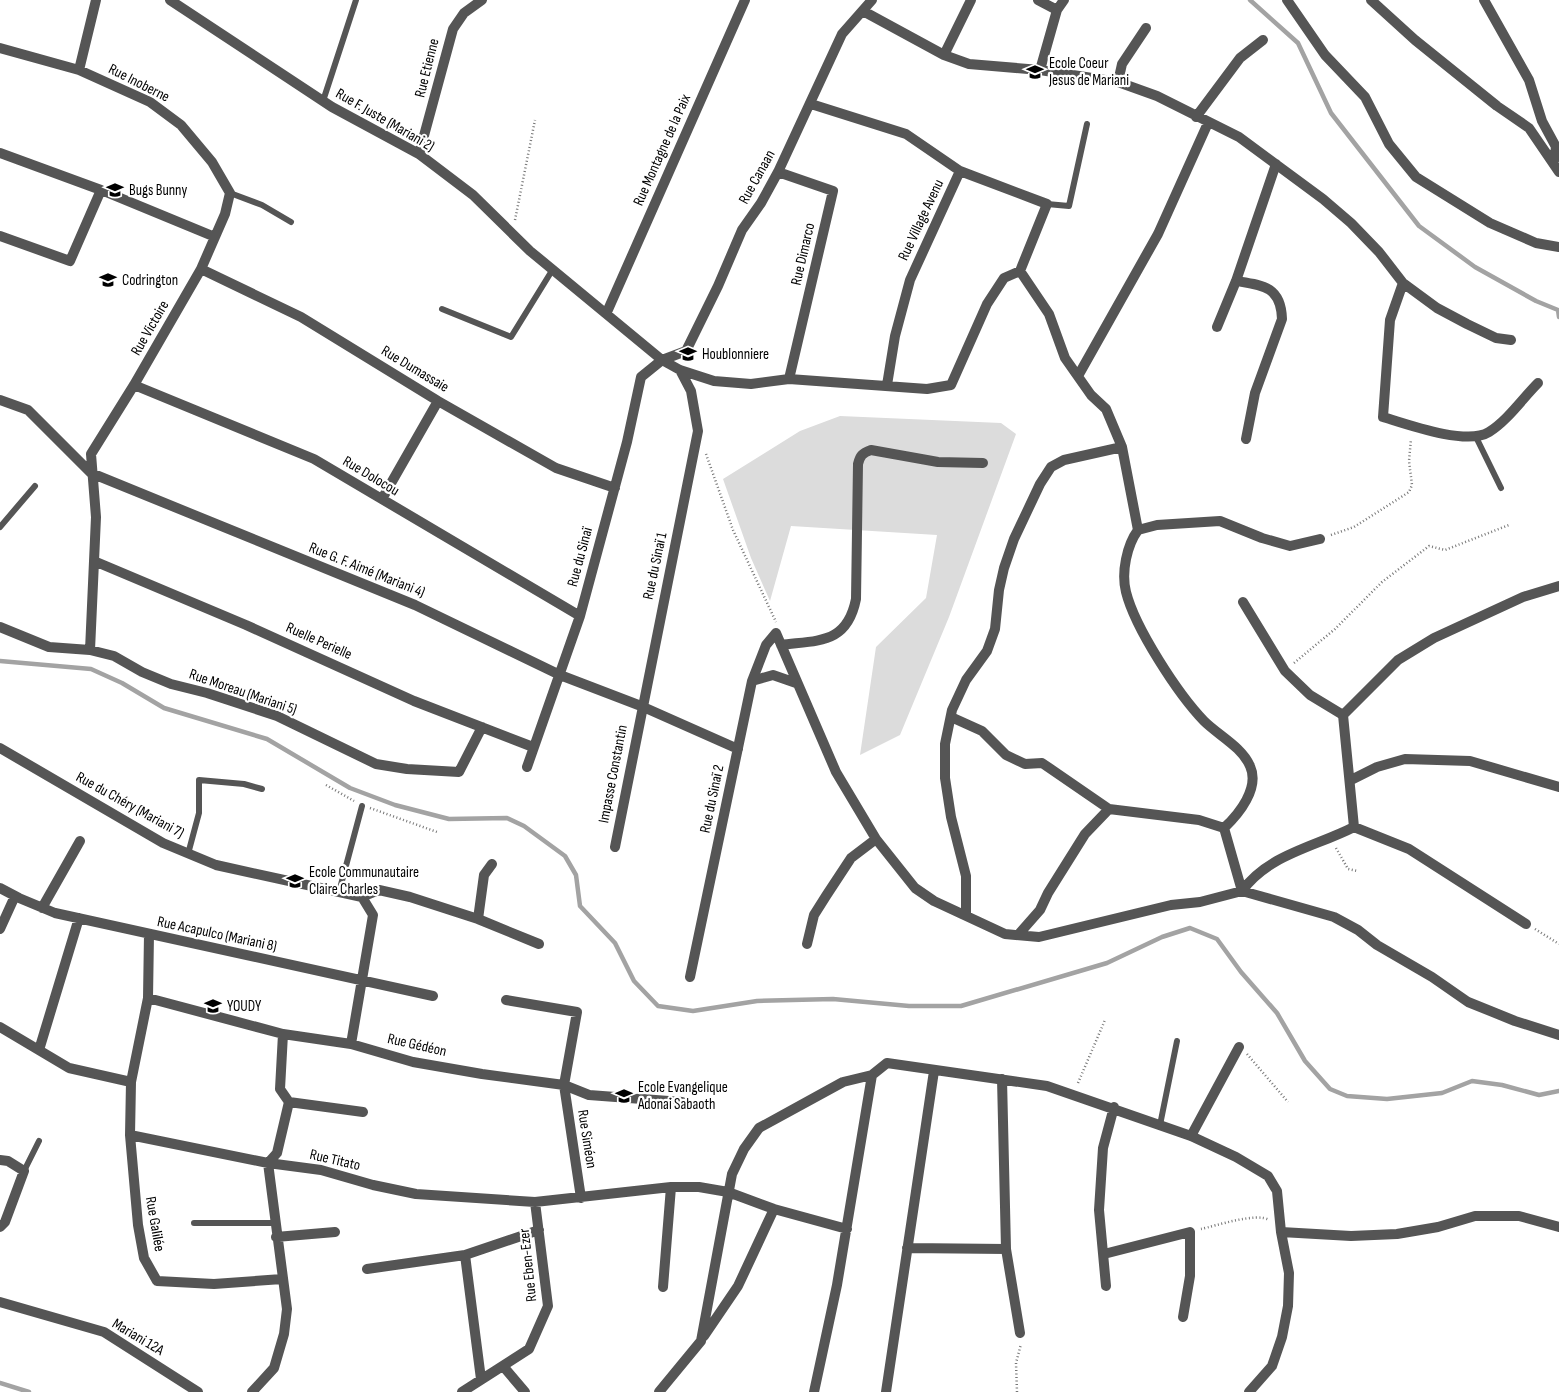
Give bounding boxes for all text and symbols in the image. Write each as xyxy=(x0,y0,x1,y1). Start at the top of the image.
street label: Rue Etienne xyxy=(411,37,443,99)
place label: Ecole Coeur Jesus de Mariani xyxy=(1048,54,1129,90)
street label: Rue Inoberne xyxy=(105,59,173,107)
school or university icon: Ecole Coeur Jesus de Mariani xyxy=(1025,62,1045,82)
street label: Rue F. Juste (Mariani 2) xyxy=(332,84,438,156)
street label: Rue Montagne de la Paix xyxy=(629,91,695,209)
street label: Rue Canaan xyxy=(734,147,780,207)
street label: Rue Village Avenu xyxy=(894,176,948,264)
school or university icon: Bugs Bunny xyxy=(105,180,125,200)
place label: Bugs Bunny xyxy=(129,181,187,200)
street label: Rue Dimarco xyxy=(787,221,819,287)
school or university icon: Codrington xyxy=(98,270,118,290)
place label: Codrington xyxy=(122,271,178,290)
street label: Rue Victoire xyxy=(127,297,173,359)
street label: Rue Dumassaie xyxy=(378,341,452,397)
school or university icon: Houblonniere xyxy=(678,344,698,364)
place label: Houblonniere xyxy=(702,345,769,364)
street label: Rue Dolocou xyxy=(339,452,403,500)
street label: Rue du Sinaï xyxy=(563,524,597,589)
street label: Rue du Sinaï 1 xyxy=(639,530,672,601)
street label: Rue G. F. Aimé (Mariani 4) xyxy=(306,538,428,602)
street label: Ruelle Perielle xyxy=(283,618,355,664)
street label: Rue Moreau (Mariani 5) xyxy=(187,665,299,719)
street label: Impasse Constantin xyxy=(594,723,632,825)
street label: Rue du Sinaï 2 xyxy=(696,763,728,835)
street label: Rue du Chéry (Mariani 7) xyxy=(73,767,187,843)
place label: Ecole Communautaire Claire Charles xyxy=(309,863,419,899)
school or university icon: Ecole Communautaire Claire Charles xyxy=(285,871,305,891)
street label: Rue Acapulco (Mariani 8) xyxy=(155,912,279,956)
school or university icon: YOUDY xyxy=(203,996,223,1016)
place label: YOUDY xyxy=(227,997,262,1016)
street label: Rue Gédéon xyxy=(386,1029,448,1061)
place label: Ecole Evangelique Adonai Sabaoth xyxy=(637,1078,728,1114)
school or university icon: Ecole Evangelique Adonai Sabaoth xyxy=(614,1086,634,1106)
street label: Rue Siméon xyxy=(573,1108,601,1170)
street label: Rue Titato xyxy=(308,1145,362,1175)
street label: Rue Galilée xyxy=(141,1195,169,1253)
street label: Rue Eben-Ezer xyxy=(515,1227,541,1303)
street label: Mariani 12A xyxy=(109,1314,168,1360)

